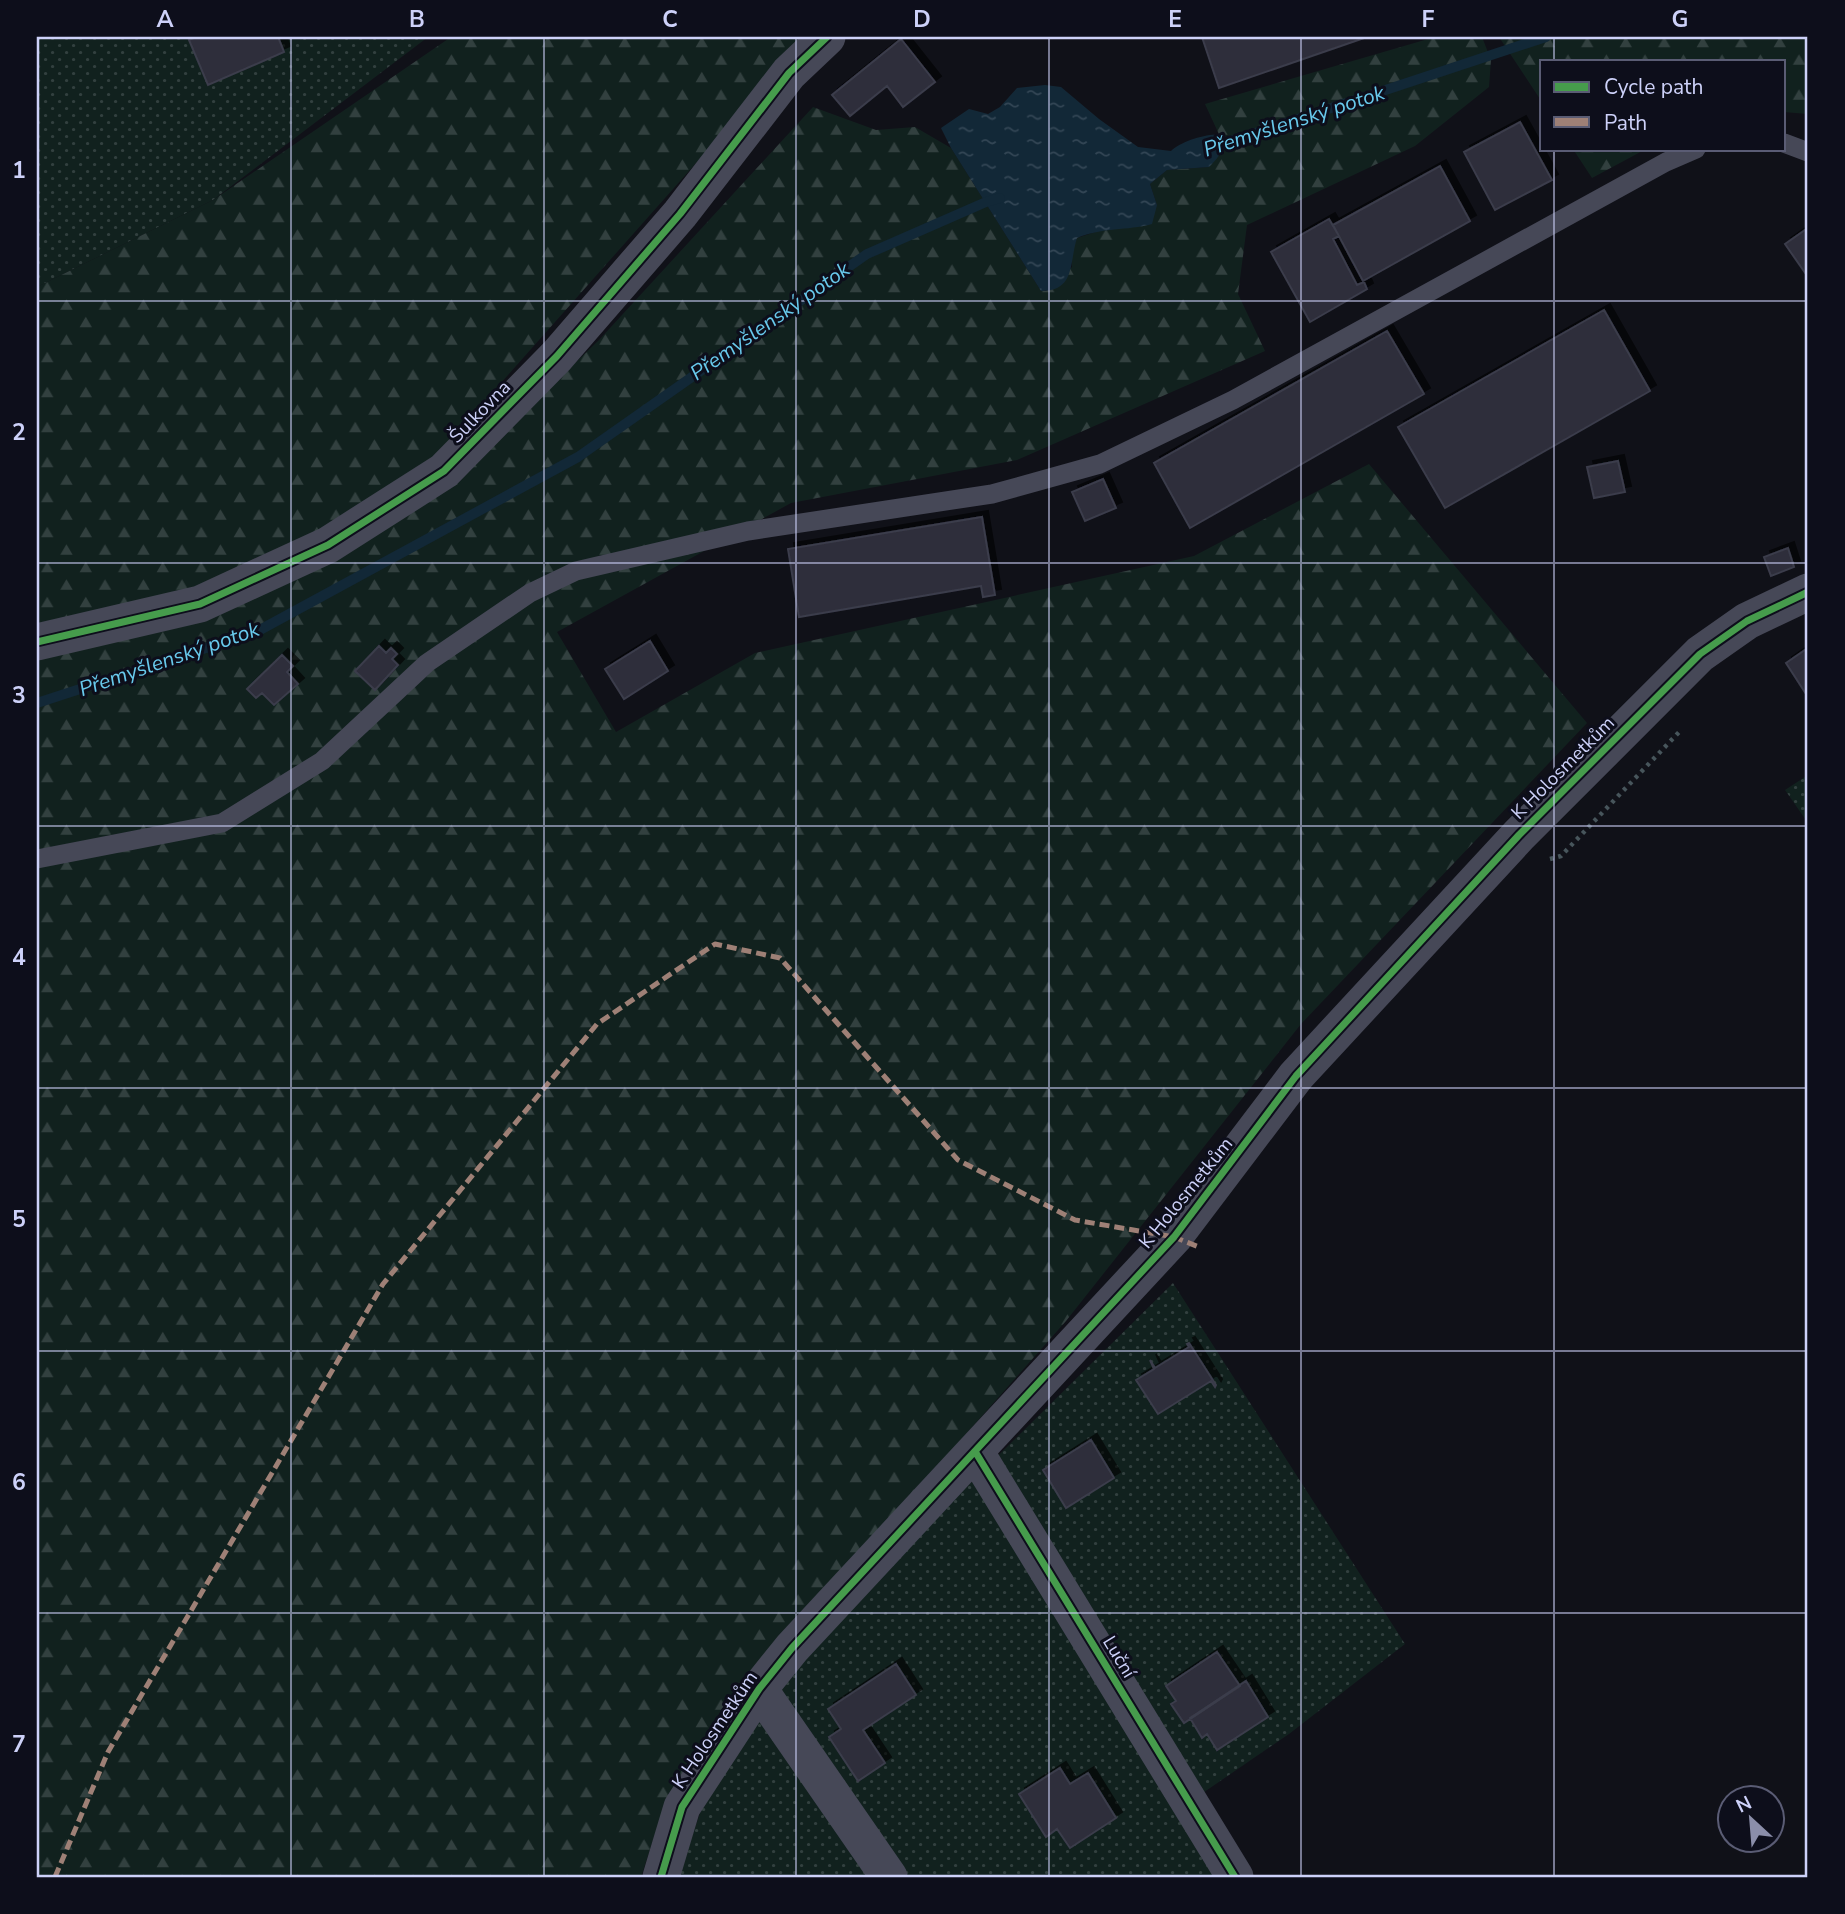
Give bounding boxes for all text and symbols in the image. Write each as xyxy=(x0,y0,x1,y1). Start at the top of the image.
text: A xyxy=(156,4,174,35)
text: B xyxy=(409,4,425,35)
text: C xyxy=(662,4,678,35)
text: D xyxy=(913,4,931,35)
text: E xyxy=(1168,4,1182,35)
text: F xyxy=(1422,4,1435,35)
text: G xyxy=(1672,4,1688,35)
legend xyxy=(1540,60,1786,150)
text: Cycle path xyxy=(1604,73,1703,101)
water label: Přemyšlenský potok xyxy=(1200,78,1389,164)
text: Path xyxy=(1604,109,1647,137)
text: 1 xyxy=(12,155,26,186)
water label: Přemyšlenský potok xyxy=(685,255,856,387)
street label: Šulkovna xyxy=(443,375,517,449)
text: 2 xyxy=(12,417,26,448)
water label: Přemyšlenský potok xyxy=(75,615,263,703)
text: 3 xyxy=(12,680,26,711)
street label: K Holosmetkům xyxy=(1506,711,1620,825)
text: 4 xyxy=(12,942,26,973)
street label: K Holosmetkům xyxy=(1133,1132,1239,1254)
text: 5 xyxy=(12,1204,26,1235)
text: 6 xyxy=(12,1467,26,1498)
street label: Luční xyxy=(1096,1631,1142,1684)
street label: K Holosmetkům xyxy=(666,1666,764,1794)
text: 7 xyxy=(12,1729,26,1760)
north arrow xyxy=(1716,1784,1786,1854)
text: N xyxy=(1732,1790,1756,1819)

